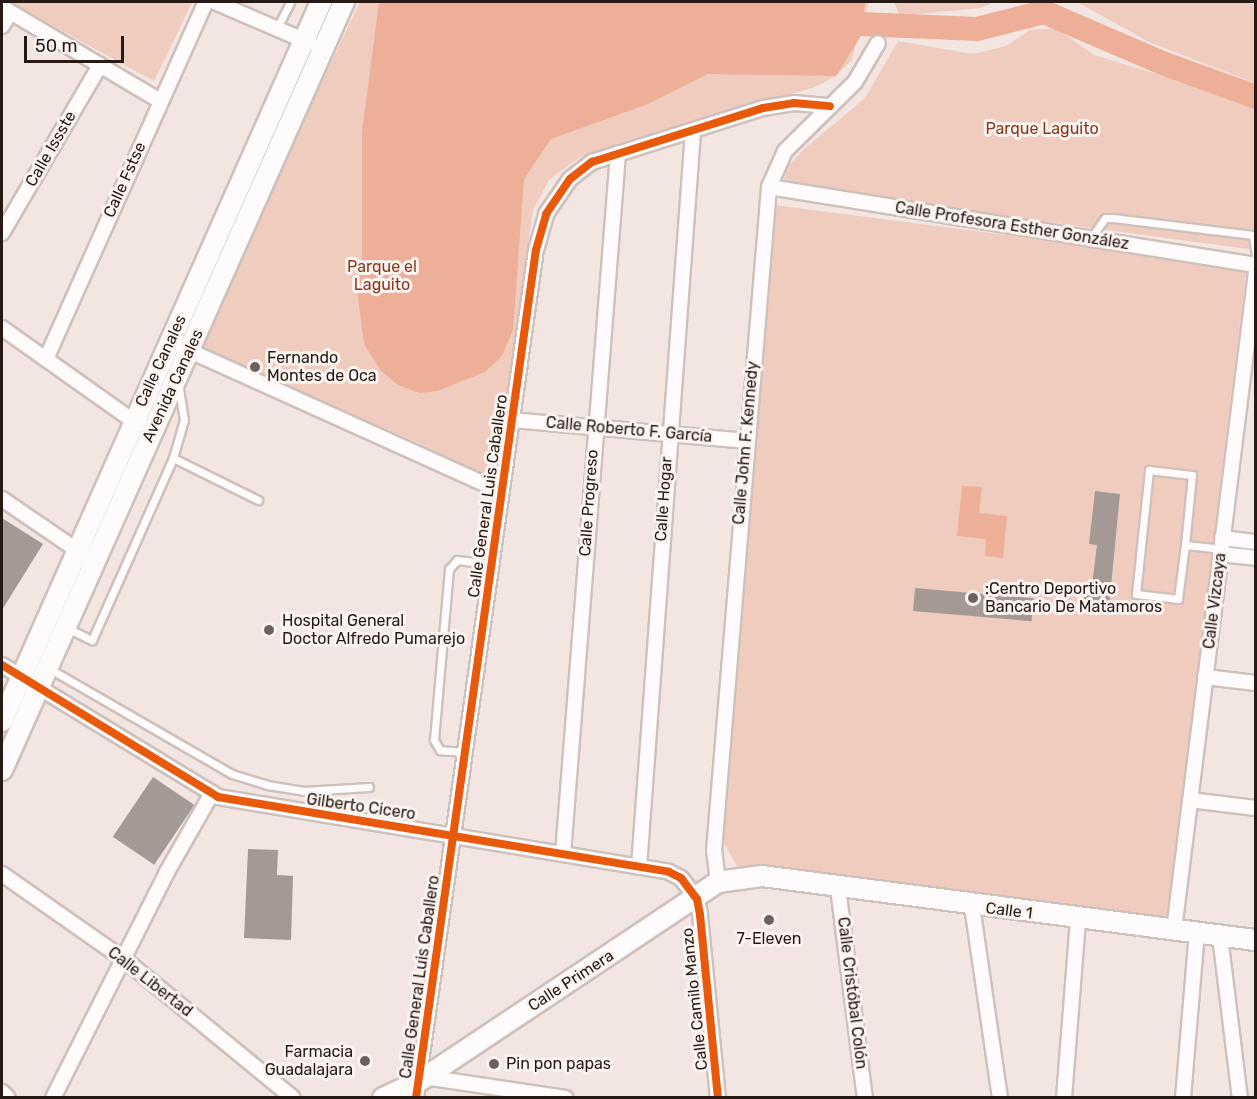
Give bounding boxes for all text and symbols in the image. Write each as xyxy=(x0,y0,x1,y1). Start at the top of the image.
scale bar xyxy=(27,24,128,62)
text: 50 m xyxy=(35,35,78,57)
street label: Calle Issste xyxy=(22,108,80,190)
park label: Parque Laguito xyxy=(985,119,1099,139)
street label: Calle Fstse xyxy=(100,139,150,221)
street label: Calle Profesora Esther González xyxy=(893,198,1131,254)
park label: Parque el Laguito xyxy=(347,257,417,295)
street label: Calle Canales xyxy=(131,312,191,410)
street label: Avenida Canales xyxy=(138,326,208,446)
place label: Fernando Montes de Oca xyxy=(267,348,377,386)
marker: Fernando Montes de Oca xyxy=(248,360,262,374)
street label: Calle John F. Kennedy xyxy=(729,360,763,526)
street label: Calle General Luis Caballero xyxy=(464,393,512,599)
street label: Calle Roberto F. García xyxy=(545,413,713,447)
street label: Calle Progreso xyxy=(576,449,602,557)
street label: Calle Hogar xyxy=(651,456,677,542)
street label: Calle Vizcaya xyxy=(1200,552,1230,650)
place label: :Centro Deportivo Bancario De Matamoros xyxy=(985,579,1162,617)
marker: :Centro Deportivo Bancario De Matamoros xyxy=(966,591,980,605)
place label: Hospital General Doctor Alfredo Pumarejo xyxy=(282,611,466,649)
marker: Hospital General Doctor Alfredo Pumarejo xyxy=(260,621,278,639)
street label: Gilberto Cicero xyxy=(305,790,417,824)
street label: Calle General Luis Caballero xyxy=(396,874,444,1080)
street label: Calle 1 xyxy=(985,899,1033,923)
marker: 7-Eleven xyxy=(762,913,776,927)
street label: Calle Cristóbal Colón xyxy=(833,916,871,1070)
street label: Calle Camilo Manzo xyxy=(678,927,712,1071)
place label: 7-Eleven xyxy=(737,929,801,949)
street label: Calle Libertad xyxy=(104,943,196,1021)
street label: Calle Primera xyxy=(525,946,617,1016)
place label: Farmacia Guadalajara xyxy=(265,1042,353,1080)
marker: Farmacia Guadalajara xyxy=(358,1054,372,1068)
place label: Pin pon papas xyxy=(506,1054,611,1074)
marker: Pin pon papas xyxy=(487,1057,501,1071)

